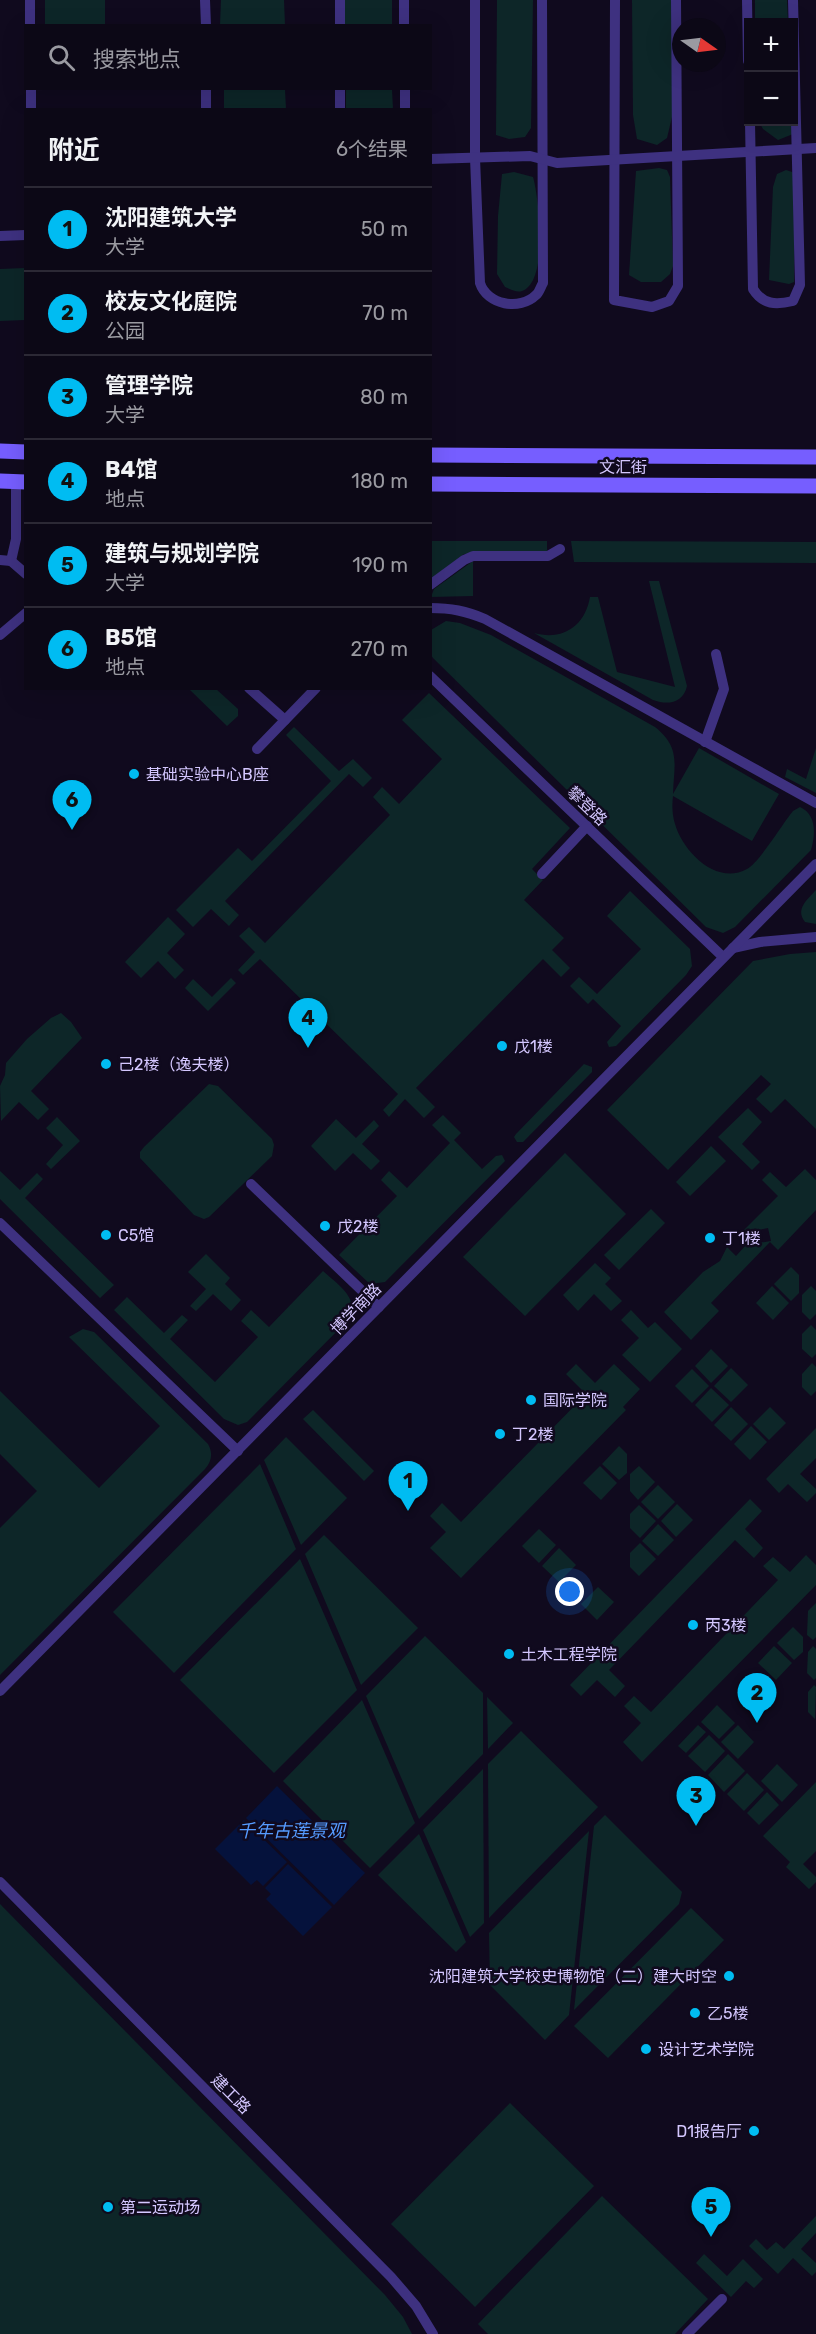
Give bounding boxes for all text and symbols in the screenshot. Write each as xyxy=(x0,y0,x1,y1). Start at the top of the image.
north arrow xyxy=(672,18,726,72)
map controls xyxy=(744,18,798,126)
button: + xyxy=(744,18,798,72)
search box xyxy=(24,24,432,90)
icon: search xyxy=(45,41,78,74)
text: 搜索地点 xyxy=(93,46,181,73)
button: − xyxy=(744,72,798,126)
text: 附近 xyxy=(48,135,100,166)
text: 6个结果 xyxy=(336,137,408,161)
text: 沈阳建筑大学 xyxy=(105,204,237,231)
text: 1 xyxy=(63,217,72,241)
text: 50 m xyxy=(361,217,408,241)
text: 大学 xyxy=(105,235,145,259)
text: 校友文化庭院 xyxy=(105,288,237,315)
text: 2 xyxy=(61,301,74,325)
text: 70 m xyxy=(362,301,408,325)
text: 公园 xyxy=(105,319,145,343)
text: 管理学院 xyxy=(105,372,193,399)
text: 3 xyxy=(61,385,74,409)
text: 80 m xyxy=(360,385,408,409)
text: 大学 xyxy=(105,403,145,427)
text: B4馆 xyxy=(105,456,158,483)
street label: 文汇街 xyxy=(599,458,647,477)
text: 4 xyxy=(61,469,74,493)
text: 180 m xyxy=(351,469,408,493)
text: 地点 xyxy=(105,487,145,511)
text: 建筑与规划学院 xyxy=(105,540,259,567)
text: 5 xyxy=(61,553,74,577)
text: 190 m xyxy=(352,553,408,577)
text: 大学 xyxy=(105,571,145,595)
text: B5馆 xyxy=(105,624,157,651)
text: 6 xyxy=(61,637,74,661)
text: 270 m xyxy=(351,637,408,661)
text: 地点 xyxy=(105,655,145,679)
place label: 基础实验中心B座 xyxy=(146,765,269,784)
marker: 基础实验中心B座 xyxy=(127,767,141,781)
pin: 6 xyxy=(52,780,92,830)
street label: 攀登路 xyxy=(563,782,611,830)
pin: 4 xyxy=(288,998,328,1048)
place label: 戊1楼 xyxy=(514,1037,553,1056)
marker: 戊1楼 xyxy=(495,1039,509,1053)
place label: 己2楼（逸夫楼） xyxy=(118,1055,239,1074)
marker: 己2楼（逸夫楼） xyxy=(99,1057,113,1071)
place label: 戊2楼 xyxy=(337,1217,378,1236)
marker: 戊2楼 xyxy=(318,1219,332,1233)
place label: C5馆 xyxy=(118,1226,154,1245)
marker: C5馆 xyxy=(99,1228,113,1242)
place label: 丁1楼 xyxy=(722,1229,761,1248)
marker: 丁1楼 xyxy=(703,1231,717,1245)
street label: 博学南路 xyxy=(327,1279,385,1339)
place label: 国际学院 xyxy=(543,1391,607,1410)
marker: 国际学院 xyxy=(524,1393,538,1407)
place label: 丁2楼 xyxy=(512,1425,553,1444)
marker: 丁2楼 xyxy=(493,1427,507,1441)
pin: 1 xyxy=(388,1462,428,1511)
your location xyxy=(555,1577,584,1606)
place label: 丙3楼 xyxy=(705,1616,747,1635)
marker: 丙3楼 xyxy=(686,1618,700,1632)
place label: 土木工程学院 xyxy=(521,1645,617,1664)
marker: 土木工程学院 xyxy=(502,1647,516,1661)
pin: 2 xyxy=(738,1674,777,1723)
pin: 3 xyxy=(676,1776,716,1826)
water label: 千年古莲景观 xyxy=(237,1820,347,1842)
place label: 沈阳建筑大学校史博物馆（二）建大时空 xyxy=(429,1967,717,1986)
marker: 沈阳建筑大学校史博物馆（二）建大时空 xyxy=(722,1969,736,1983)
place label: 乙5楼 xyxy=(707,2004,749,2023)
marker: 乙5楼 xyxy=(688,2006,702,2020)
place label: 设计艺术学院 xyxy=(658,2040,754,2059)
marker: 设计艺术学院 xyxy=(639,2042,653,2056)
street label: 建工路 xyxy=(207,2070,255,2118)
place label: D1报告厅 xyxy=(676,2122,742,2141)
marker: D1报告厅 xyxy=(747,2124,761,2138)
pin: 5 xyxy=(692,2188,730,2237)
place label: 第二运动场 xyxy=(120,2198,200,2217)
marker: 第二运动场 xyxy=(101,2200,115,2214)

